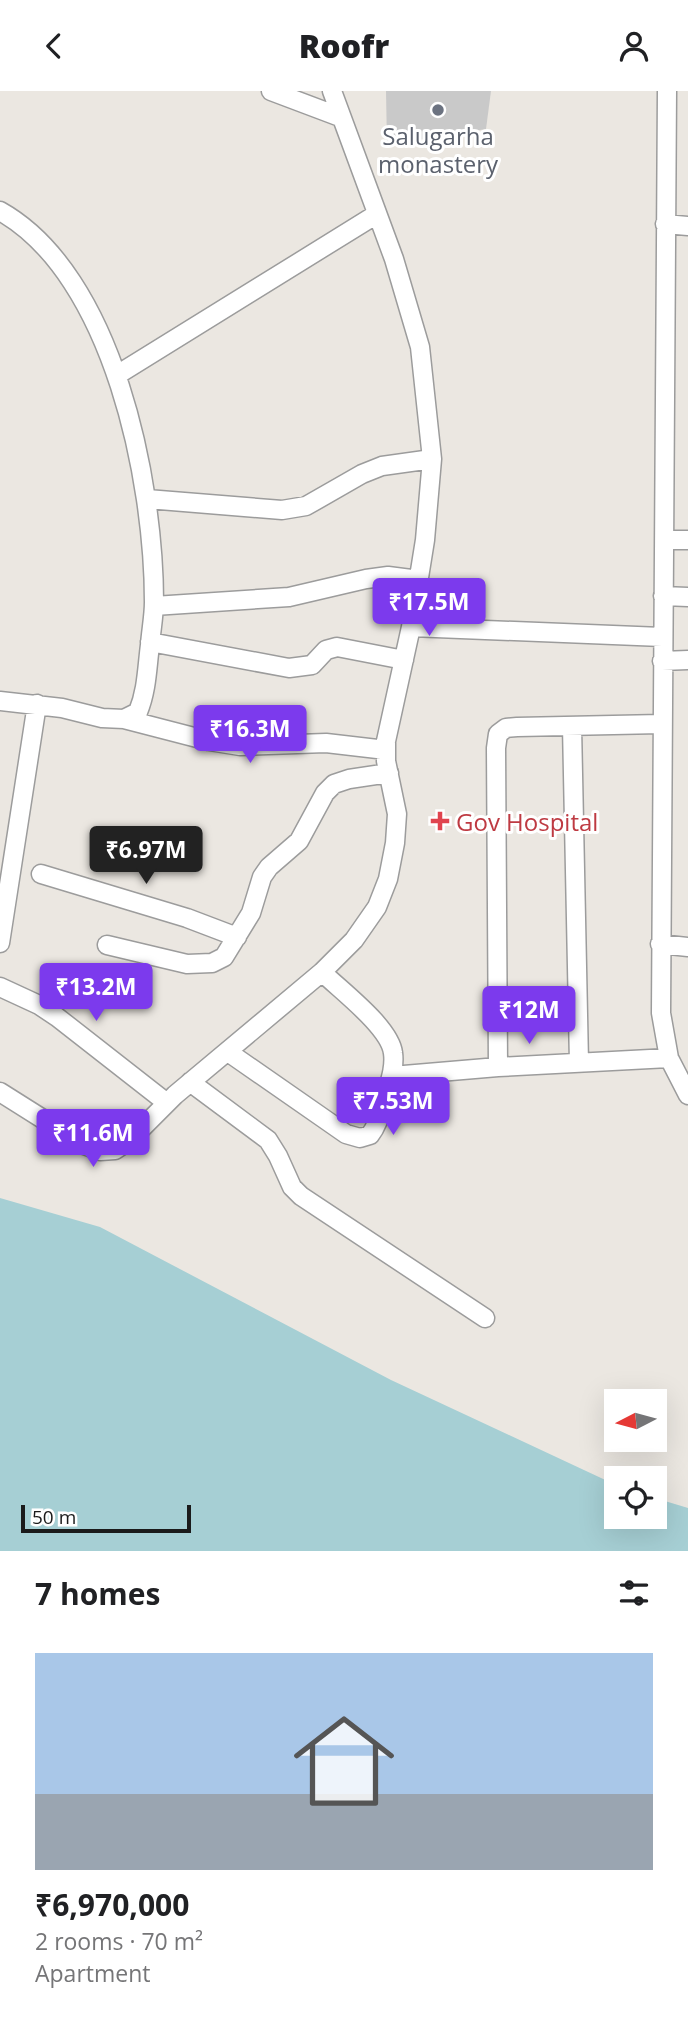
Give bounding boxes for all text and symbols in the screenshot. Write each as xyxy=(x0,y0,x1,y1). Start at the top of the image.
text: Roofr xyxy=(299,24,389,67)
icon: back xyxy=(35,27,73,65)
icon: person xyxy=(615,27,653,65)
marker: Salugarha monastery xyxy=(430,102,446,118)
place label: Salugarha monastery xyxy=(378,119,499,180)
pin: ₹17.5M xyxy=(372,579,486,638)
text: ₹17.5M xyxy=(389,585,469,617)
pin: ₹16.3M xyxy=(193,705,307,765)
text: ₹16.3M xyxy=(210,712,290,744)
place label: Gov Hospital xyxy=(456,805,598,838)
marker: Gov Hospital xyxy=(430,811,450,831)
pin: ₹6.97M xyxy=(89,827,203,886)
text: ₹6.97M xyxy=(106,833,186,865)
pin: ₹13.2M xyxy=(39,963,153,1023)
text: ₹13.2M xyxy=(56,970,136,1002)
pin: ₹12M xyxy=(488,986,570,1046)
text: ₹12M xyxy=(498,993,560,1025)
pin: ₹7.53M xyxy=(336,1077,450,1137)
text: ₹7.53M xyxy=(353,1084,433,1116)
pin: ₹11.6M xyxy=(36,1109,150,1169)
text: ₹11.6M xyxy=(53,1116,133,1148)
north arrow xyxy=(604,1389,667,1453)
map controls xyxy=(604,1389,667,1529)
button: locate xyxy=(604,1466,667,1529)
scale bar xyxy=(21,1502,191,1534)
text: 50 m xyxy=(32,1504,76,1530)
text: 7 homes xyxy=(35,1573,160,1614)
icon: filters xyxy=(615,1574,653,1612)
icon: home xyxy=(281,1698,407,1824)
text: ₹6,970,000 xyxy=(35,1884,189,1925)
text: 2 rooms · 70 m² xyxy=(35,1925,203,1957)
text: Apartment xyxy=(35,1957,151,1989)

